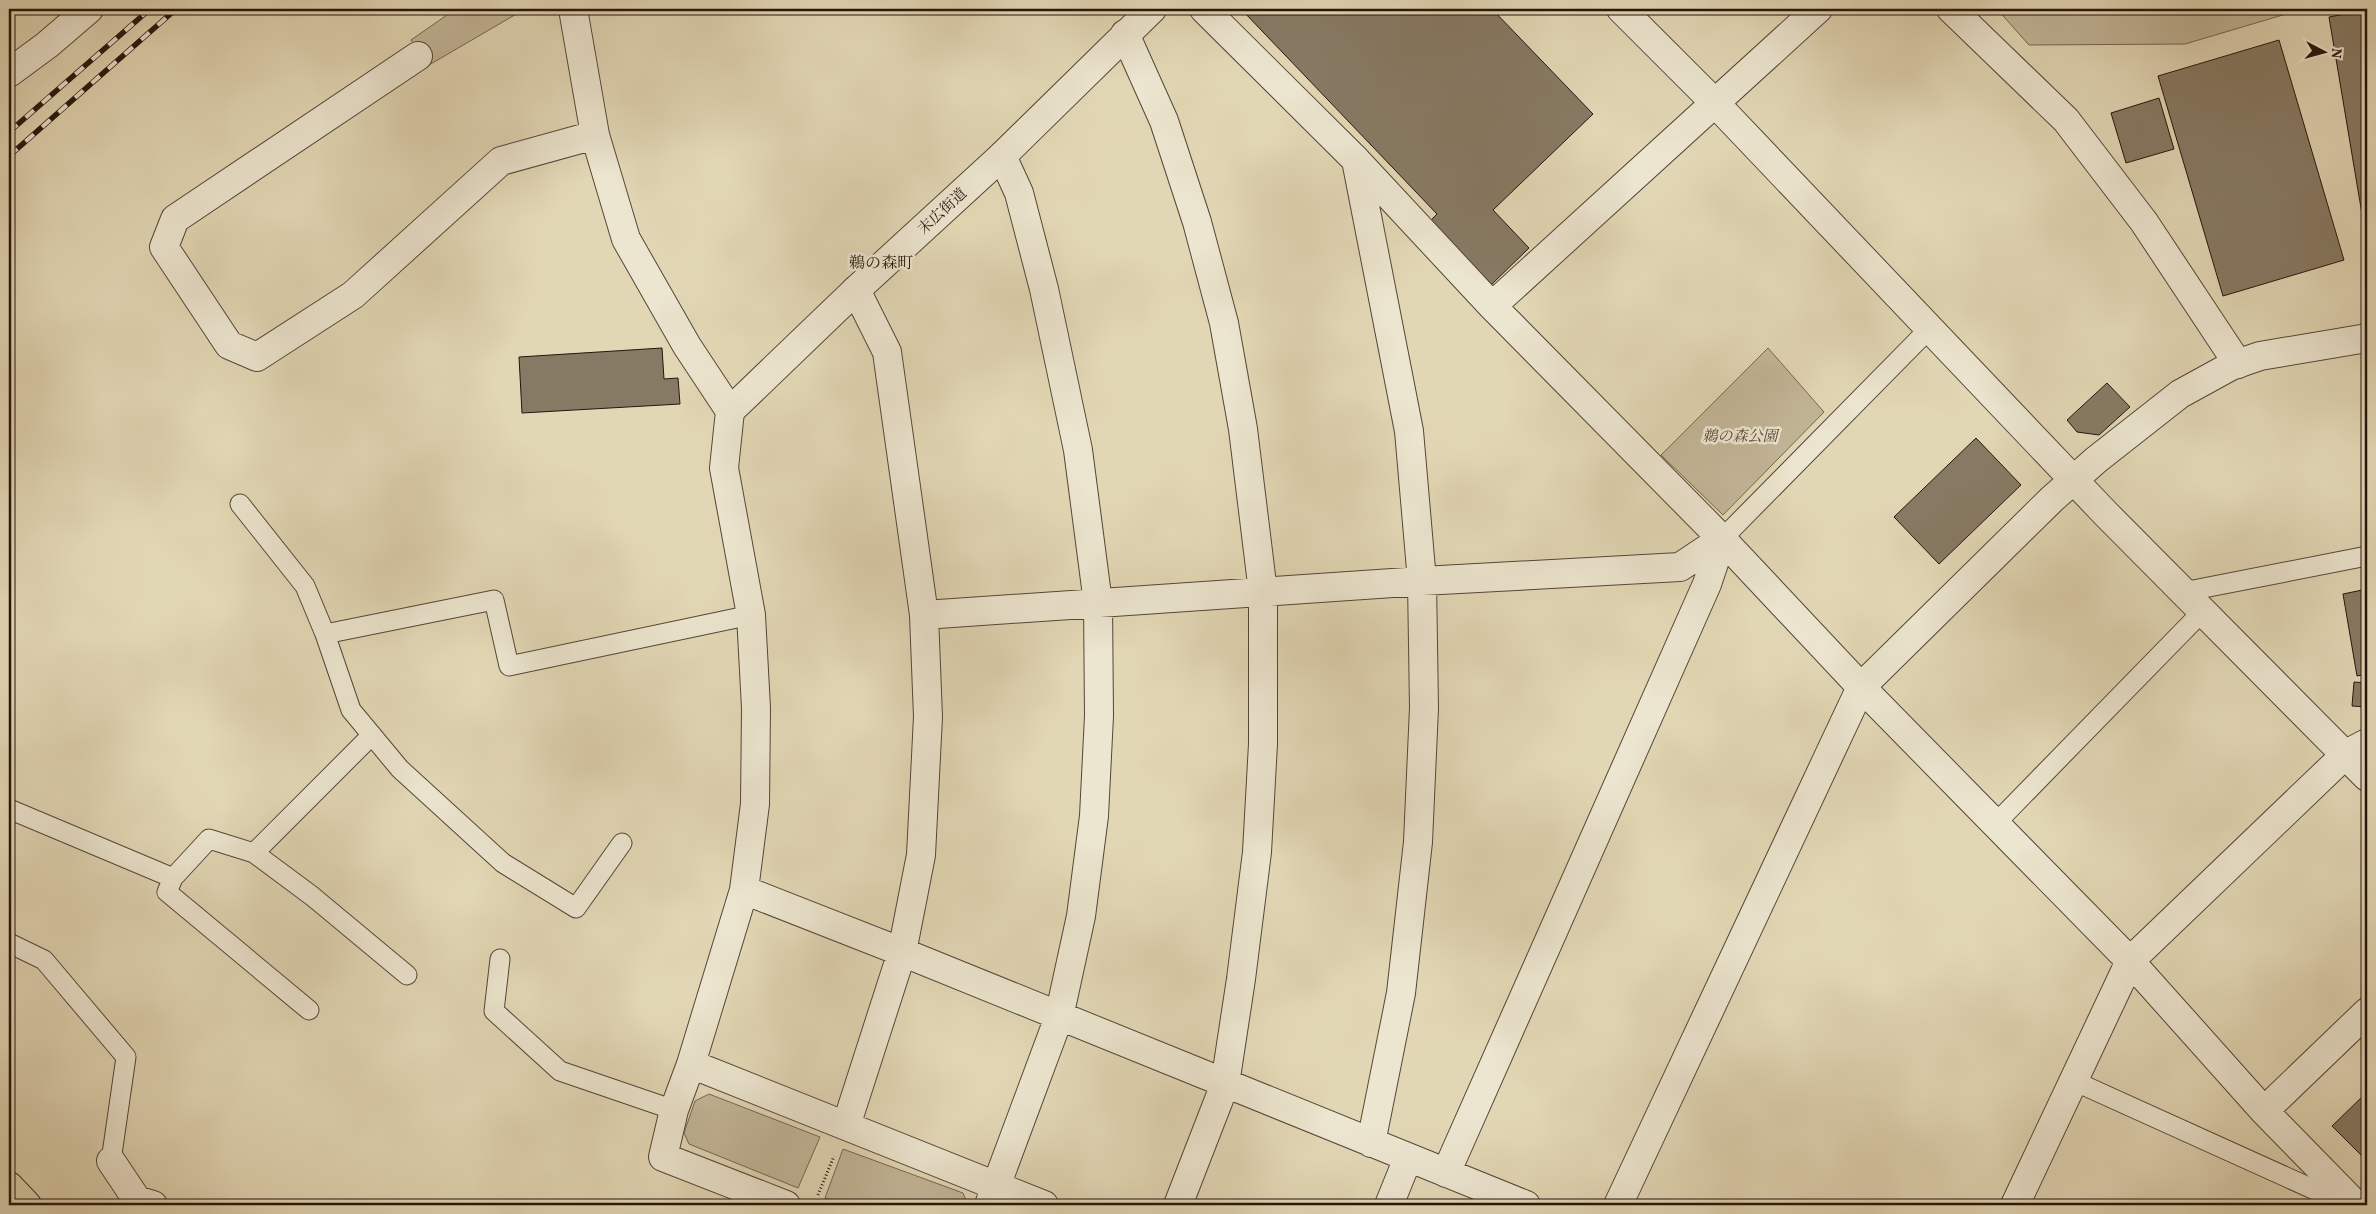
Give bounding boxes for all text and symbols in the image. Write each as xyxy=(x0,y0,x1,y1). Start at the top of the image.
north arrow xyxy=(2298,28,2348,78)
text: N xyxy=(2325,47,2345,59)
street label: 末広街道 xyxy=(914,184,972,240)
district label: 鵜の森町 xyxy=(849,253,913,275)
park label: 鵜の森公園 xyxy=(1702,427,1780,448)

